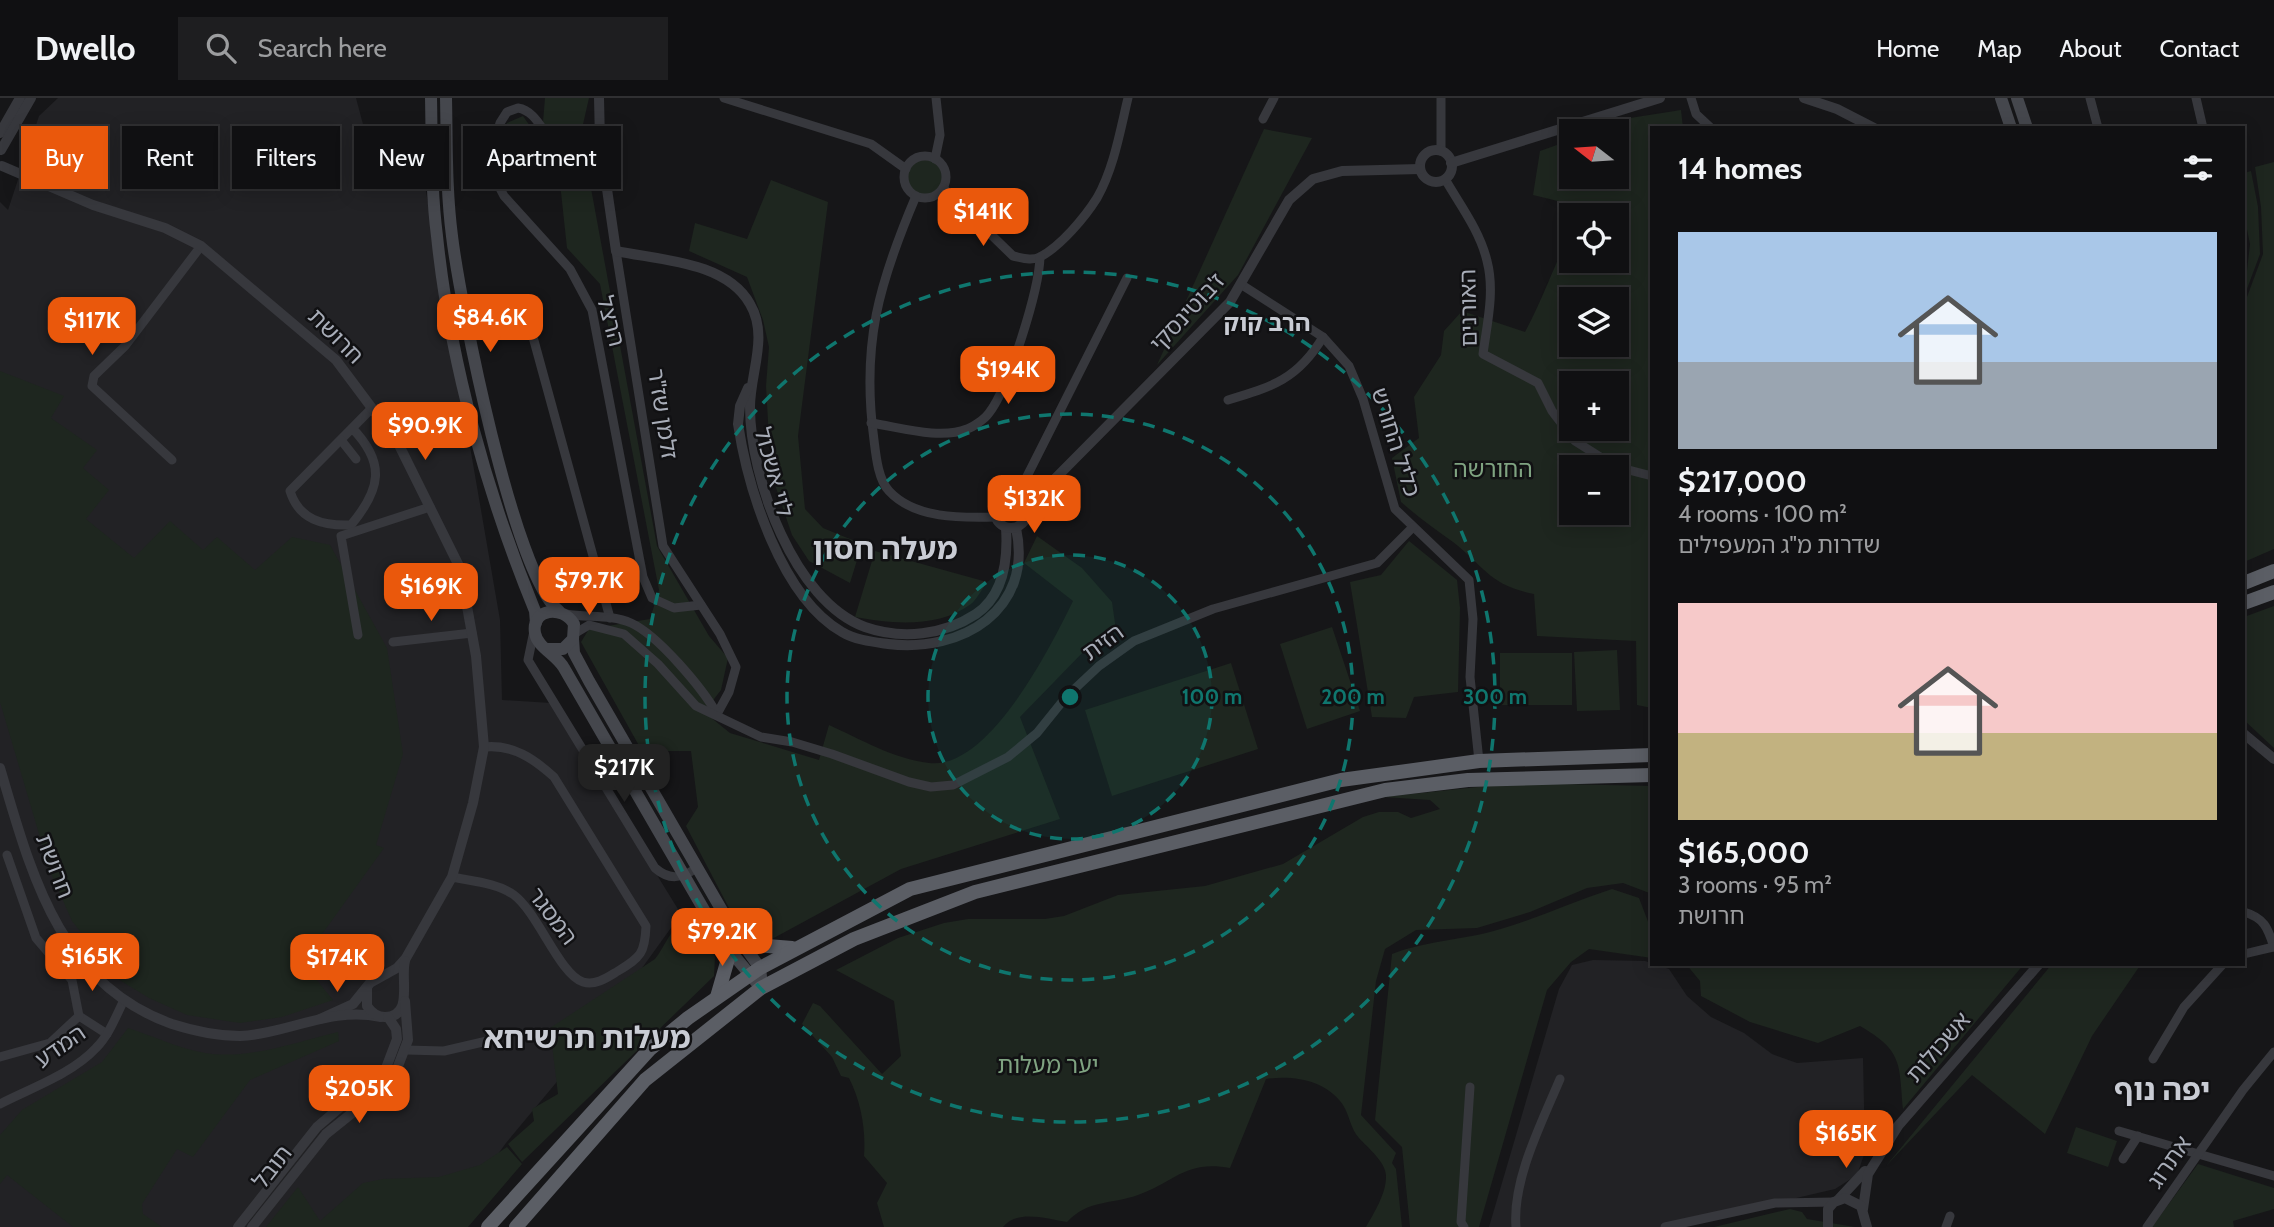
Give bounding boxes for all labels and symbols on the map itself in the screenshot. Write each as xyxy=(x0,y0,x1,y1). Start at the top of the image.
north arrow xyxy=(1559,119,1629,189)
pin: $141K xyxy=(934,188,1032,248)
street label: ז'בוטינסקי xyxy=(1144,267,1230,357)
street label: האורנים xyxy=(1453,269,1483,347)
street label: הרצל xyxy=(591,293,631,349)
pin: $84.6K xyxy=(433,294,547,354)
pin: $117K xyxy=(43,298,141,357)
street label: חרושת xyxy=(303,303,369,369)
district label: הרב קוק xyxy=(1224,308,1311,337)
pin: $194K xyxy=(959,346,1057,406)
street label: זלמן שז"ר xyxy=(642,367,684,461)
street label: כליל החורש xyxy=(1365,384,1427,500)
pin: $90.9K xyxy=(368,402,482,462)
street label: לוי אשכול xyxy=(749,424,799,520)
park label: החורשה xyxy=(1453,455,1533,483)
pin: $132K xyxy=(985,476,1083,535)
district label: מעלה חסון xyxy=(813,530,957,567)
pin: $79.7K xyxy=(532,558,646,617)
pin: $169K xyxy=(382,564,480,623)
street label: הזית xyxy=(1077,618,1129,666)
text: 100 m xyxy=(1182,684,1242,709)
text: 200 m xyxy=(1321,684,1385,709)
text: 300 m xyxy=(1463,684,1527,709)
centre of rings xyxy=(1058,685,1082,709)
pin: $217K xyxy=(575,744,673,804)
street label: חרושת xyxy=(30,830,80,902)
street label: המסגר xyxy=(522,882,584,950)
pin: $79.2K xyxy=(665,908,779,968)
pin: $165K xyxy=(43,934,141,993)
pin: $174K xyxy=(288,934,386,994)
street label: אשכולות xyxy=(1900,1006,1976,1088)
street label: המדע xyxy=(29,1019,91,1073)
district label: מעלות תרשיחא xyxy=(483,1019,691,1056)
park label: יער מעלות xyxy=(997,1051,1099,1079)
pin: $205K xyxy=(310,1066,408,1125)
district label: יפה נוף xyxy=(2114,1071,2210,1108)
pin: $165K xyxy=(1797,1110,1895,1170)
street label: אתרוג xyxy=(2141,1130,2197,1194)
street label: תובל xyxy=(246,1140,298,1194)

